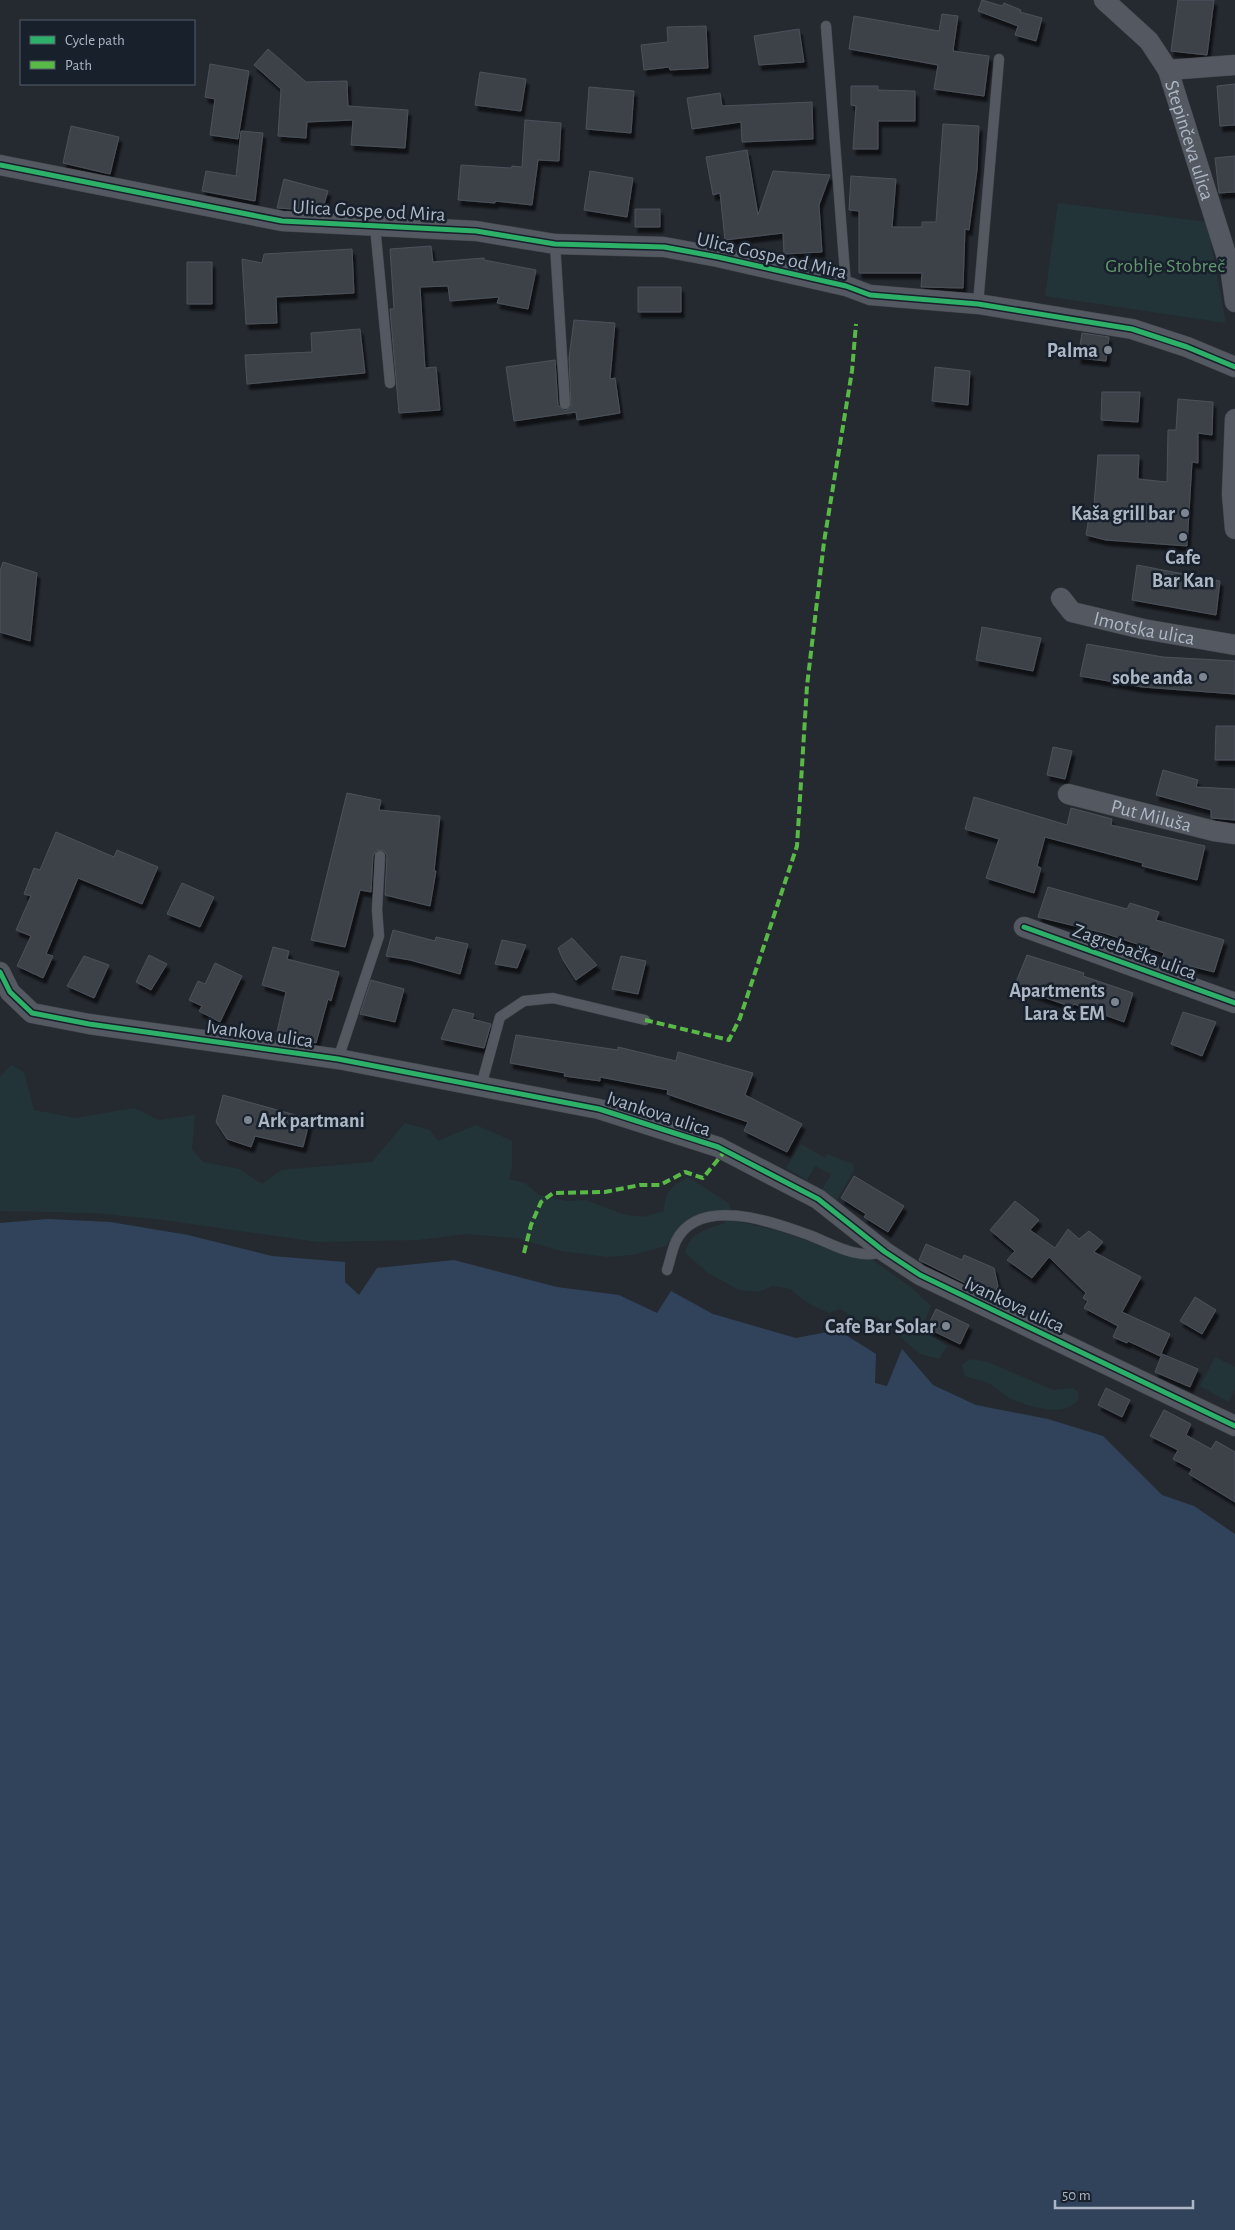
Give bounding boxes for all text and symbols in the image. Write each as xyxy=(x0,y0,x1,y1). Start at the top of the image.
legend xyxy=(20,20,195,85)
text: Cycle path xyxy=(65,33,125,48)
text: Path xyxy=(65,58,92,73)
street label: Stepinčeva ulica xyxy=(1161,78,1217,203)
street label: Ulica Gospe od Mira xyxy=(292,197,446,225)
street label: Ulica Gospe od Mira xyxy=(695,229,849,283)
park label: Groblje Stobreč xyxy=(1105,256,1225,276)
place label: Palma xyxy=(1047,341,1098,361)
marker: Palma xyxy=(1102,344,1114,356)
place label: Kaša grill bar xyxy=(1071,504,1175,524)
marker: Kaša grill bar xyxy=(1179,507,1191,519)
marker: Cafe Bar Kan xyxy=(1177,531,1189,543)
place label: Cafe Bar Kan xyxy=(1152,548,1214,591)
street label: Imotska ulica xyxy=(1092,609,1196,649)
place label: sobe anđa xyxy=(1112,668,1193,688)
marker: sobe anđa xyxy=(1197,671,1209,683)
street label: Put Miluša xyxy=(1109,796,1194,836)
street label: Zagrebačka ulica xyxy=(1070,920,1199,984)
place label: Apartments Lara & EM xyxy=(1009,981,1105,1024)
marker: Apartments Lara & EM xyxy=(1109,996,1121,1008)
street label: Ivankova ulica xyxy=(205,1017,315,1051)
street label: Ivankova ulica xyxy=(604,1088,713,1140)
place label: Ark partmani xyxy=(258,1111,365,1131)
marker: Ark partmani xyxy=(242,1114,254,1126)
street label: Ivankova ulica xyxy=(961,1273,1068,1337)
place label: Cafe Bar Solar xyxy=(825,1317,936,1337)
marker: Cafe Bar Solar xyxy=(940,1320,952,1332)
scale bar xyxy=(1055,2178,1192,2210)
text: 50 m xyxy=(1062,2188,1091,2203)

